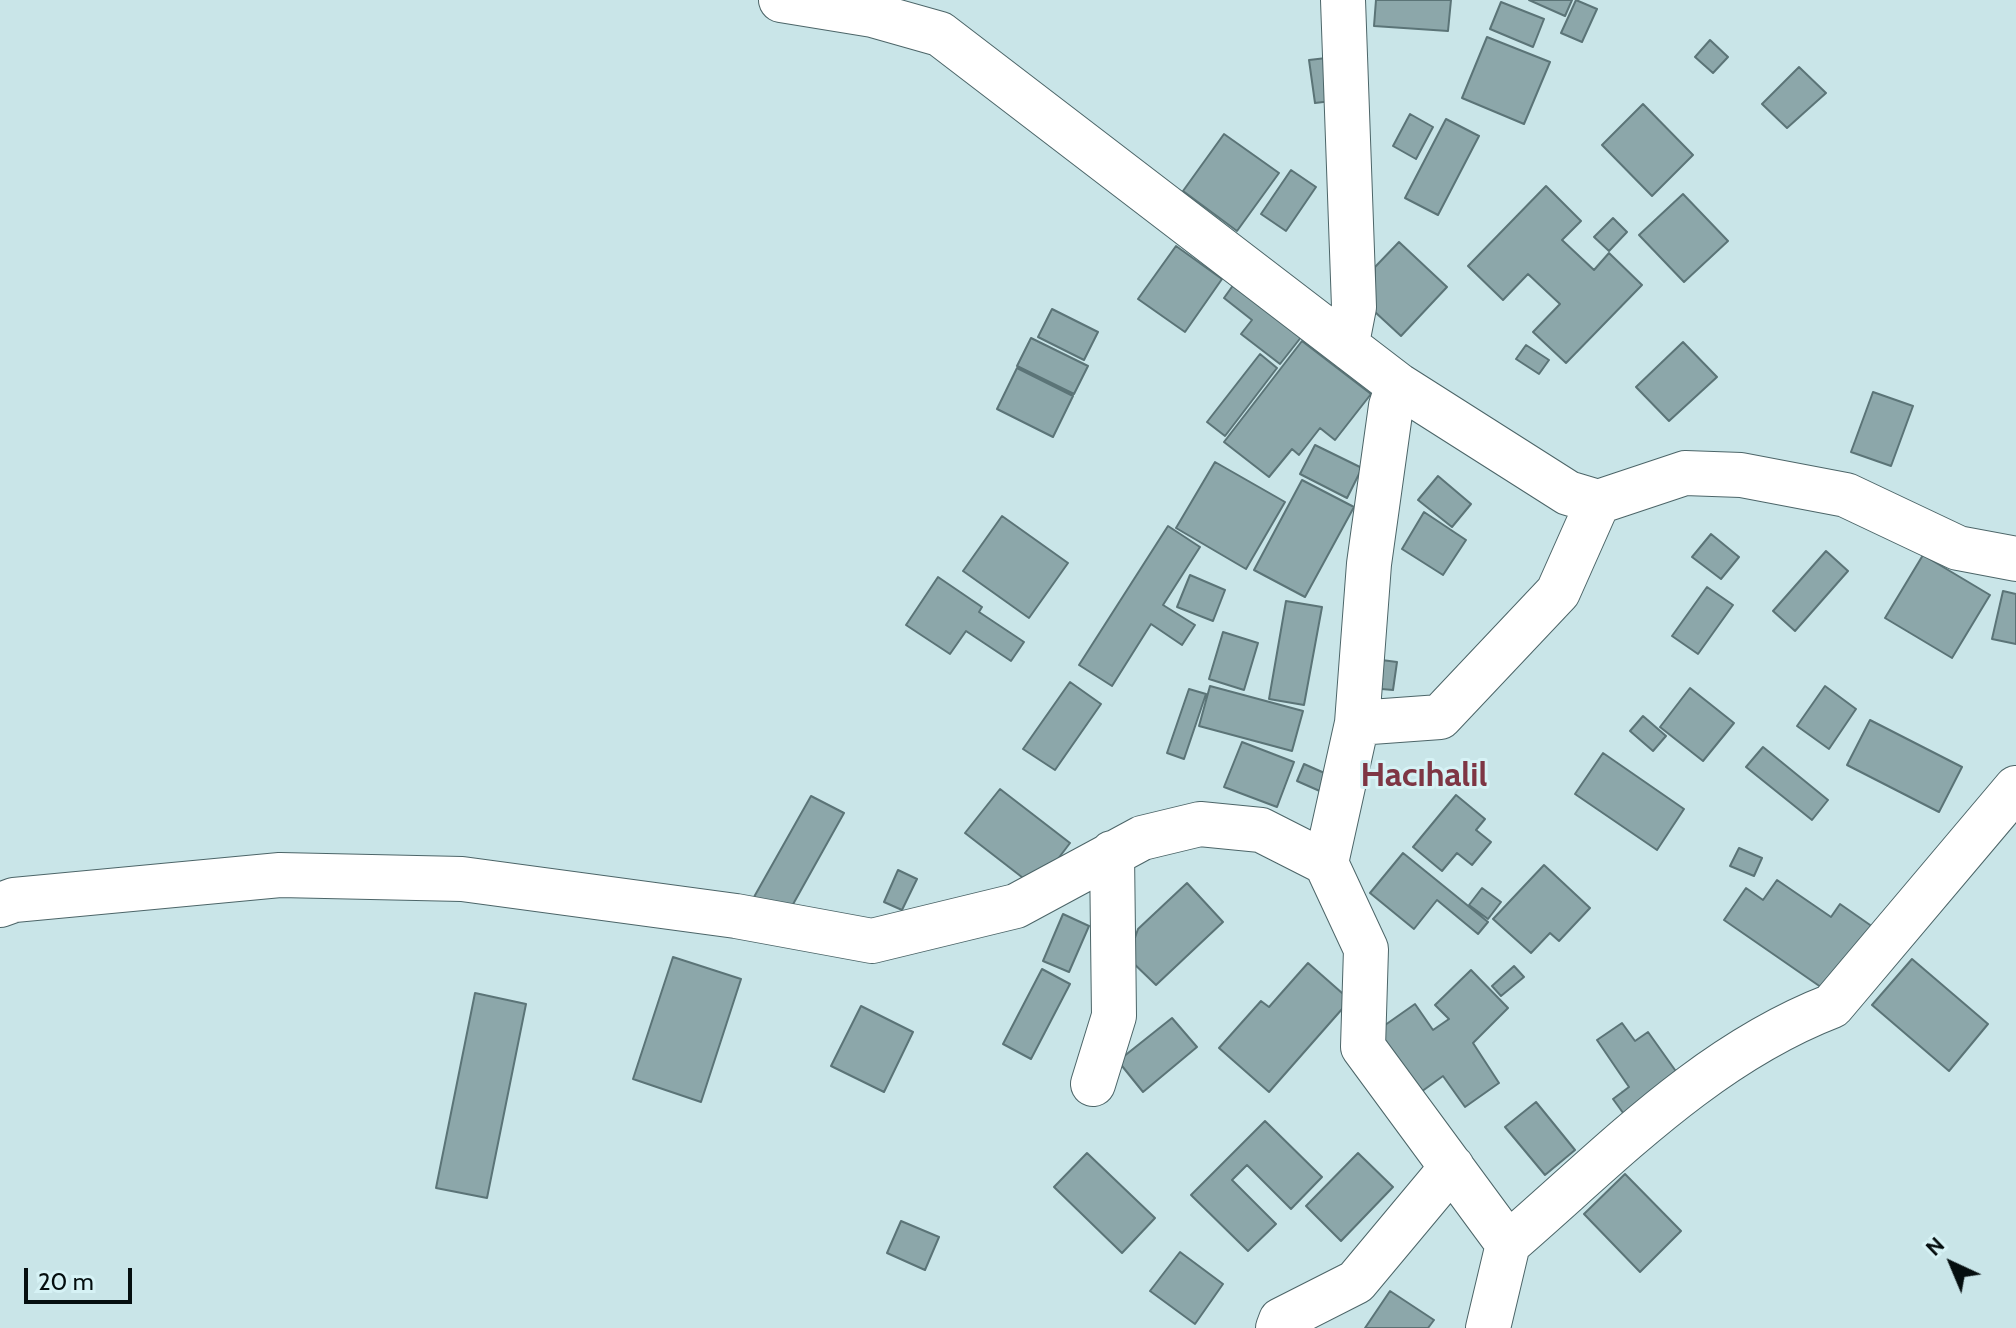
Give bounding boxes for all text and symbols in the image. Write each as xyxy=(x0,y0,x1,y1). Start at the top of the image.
district label: Hacıhalil xyxy=(1361,756,1487,796)
north arrow xyxy=(1912,1224,1992,1304)
text: N xyxy=(1920,1231,1950,1261)
scale bar xyxy=(28,1252,136,1302)
text: 20 m xyxy=(38,1267,94,1296)

